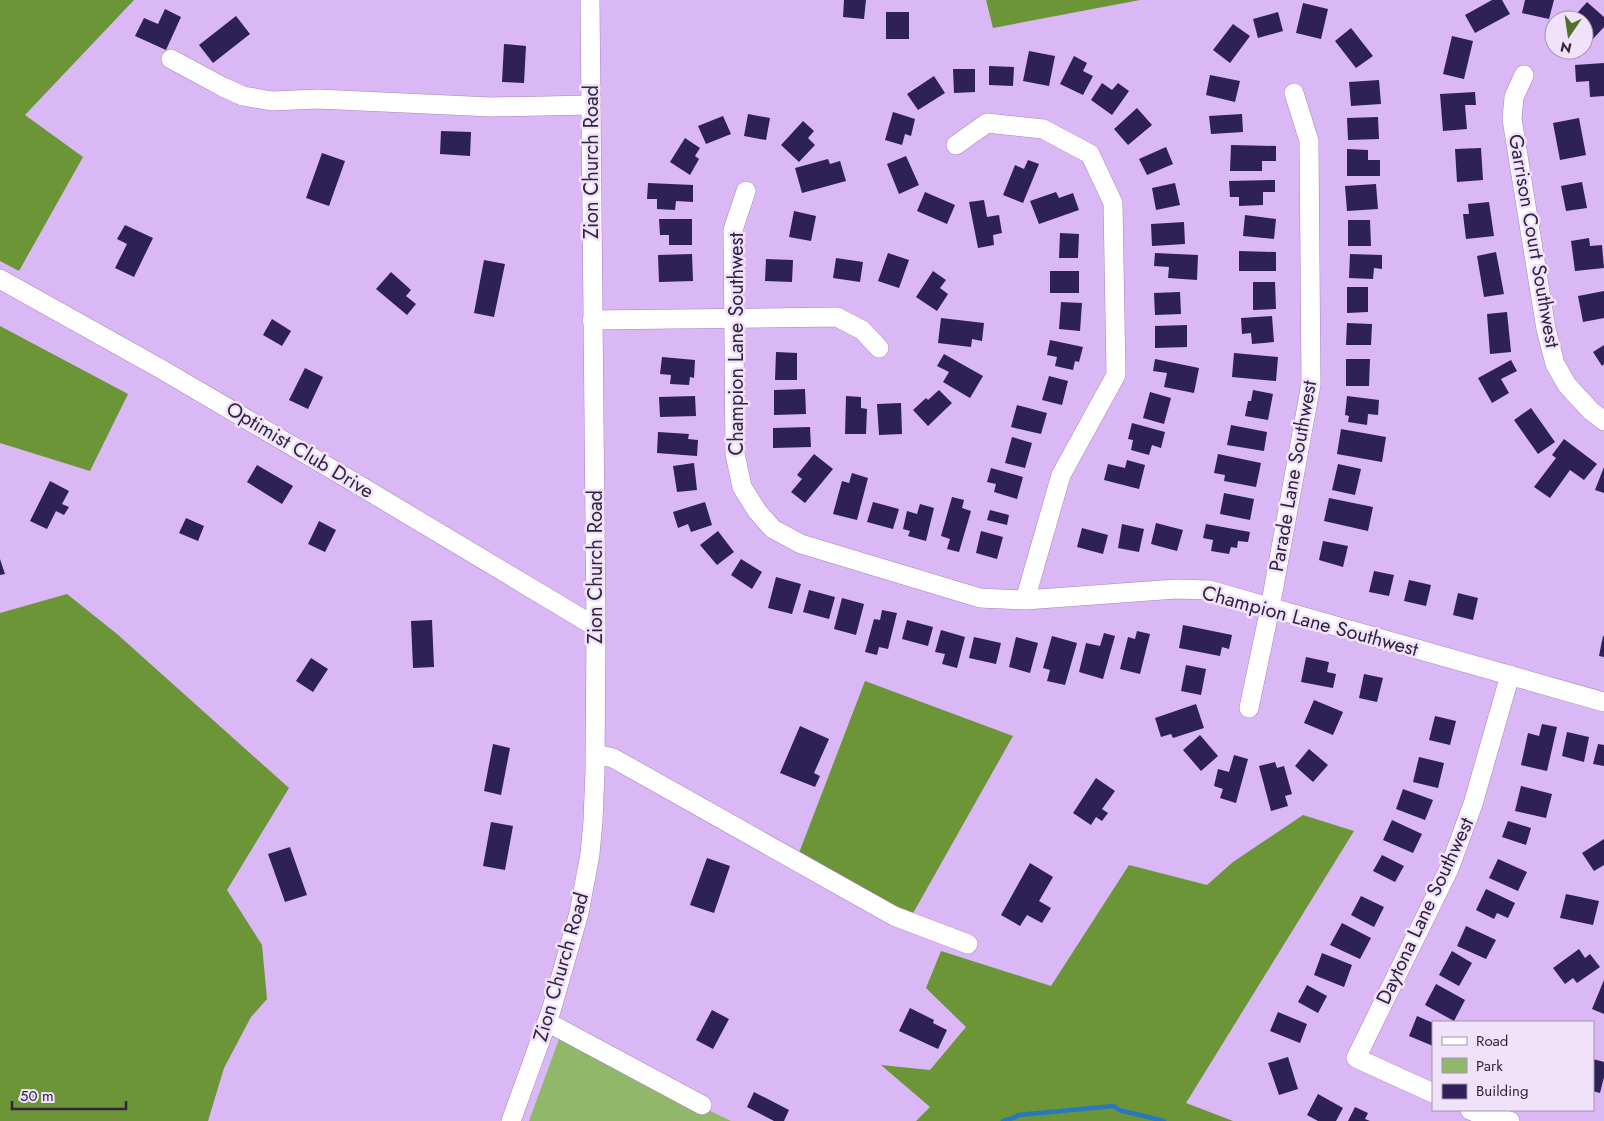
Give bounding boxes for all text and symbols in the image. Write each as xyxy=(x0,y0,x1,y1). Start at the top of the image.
north arrow xyxy=(1544,10,1594,60)
text: N xyxy=(1558,37,1574,59)
street label: Zion Church Road xyxy=(577,85,606,239)
street label: Garrison Court Southwest xyxy=(1501,132,1567,350)
street label: Champion Lane Southwest xyxy=(722,232,751,455)
street label: Parade Lane Southwest xyxy=(1262,378,1324,574)
street label: Optimist Club Drive xyxy=(221,394,379,506)
street label: Zion Church Road xyxy=(581,490,610,644)
street label: Champion Lane Southwest xyxy=(1199,578,1422,664)
street label: Daytona Lane Southwest xyxy=(1369,813,1481,1009)
street label: Zion Church Road xyxy=(526,889,596,1045)
legend xyxy=(1432,1021,1594,1111)
text: Road xyxy=(1476,1030,1508,1052)
text: Park xyxy=(1476,1055,1503,1077)
scale bar xyxy=(12,1078,126,1110)
text: Building xyxy=(1476,1080,1528,1102)
text: 50 m xyxy=(20,1085,54,1107)

